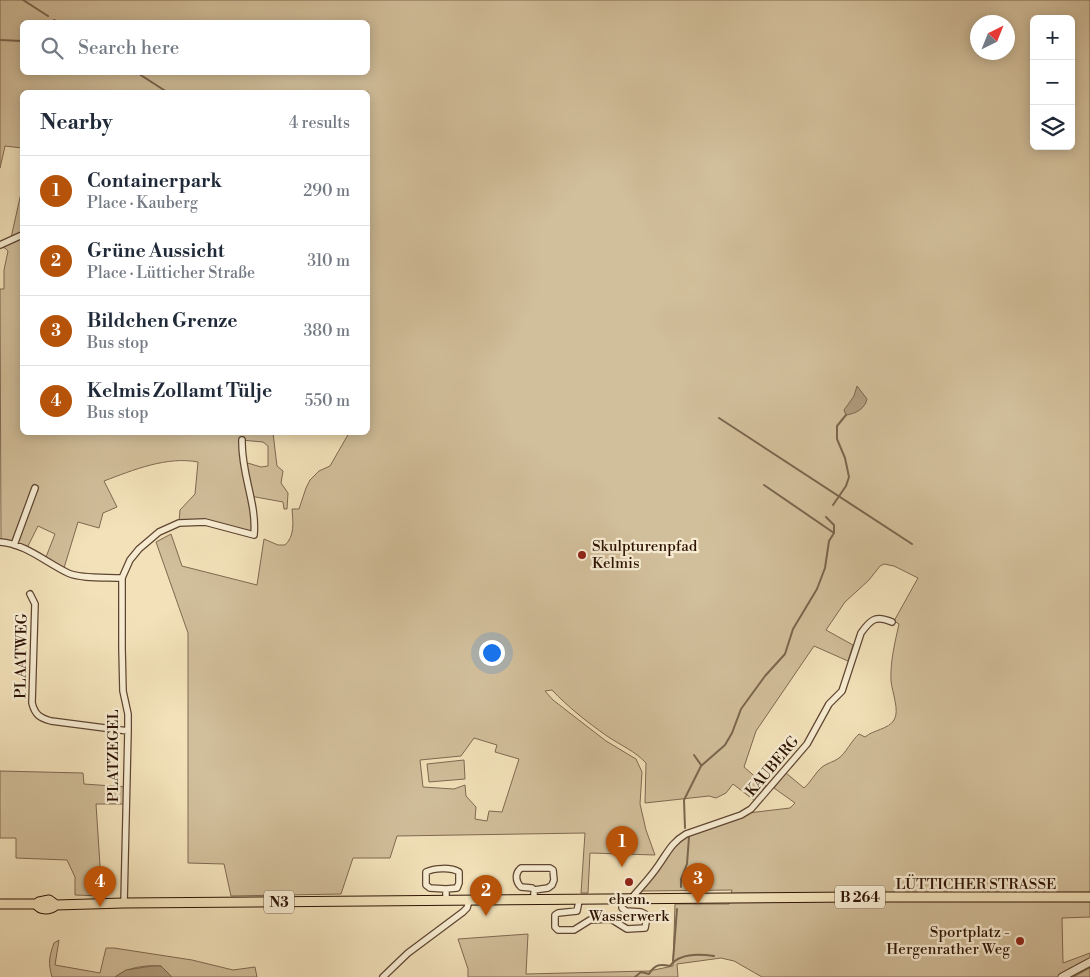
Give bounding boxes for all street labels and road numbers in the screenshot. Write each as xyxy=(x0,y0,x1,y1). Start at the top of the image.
street label: PLAATWEG xyxy=(11,613,32,699)
street label: PLATZEGEL xyxy=(104,710,123,802)
street label: KAUBERG xyxy=(742,732,803,800)
street label: LÜTTICHER STRASSE xyxy=(896,874,1056,894)
road number: B 264 xyxy=(835,886,885,909)
road number: N3 xyxy=(264,890,294,914)

